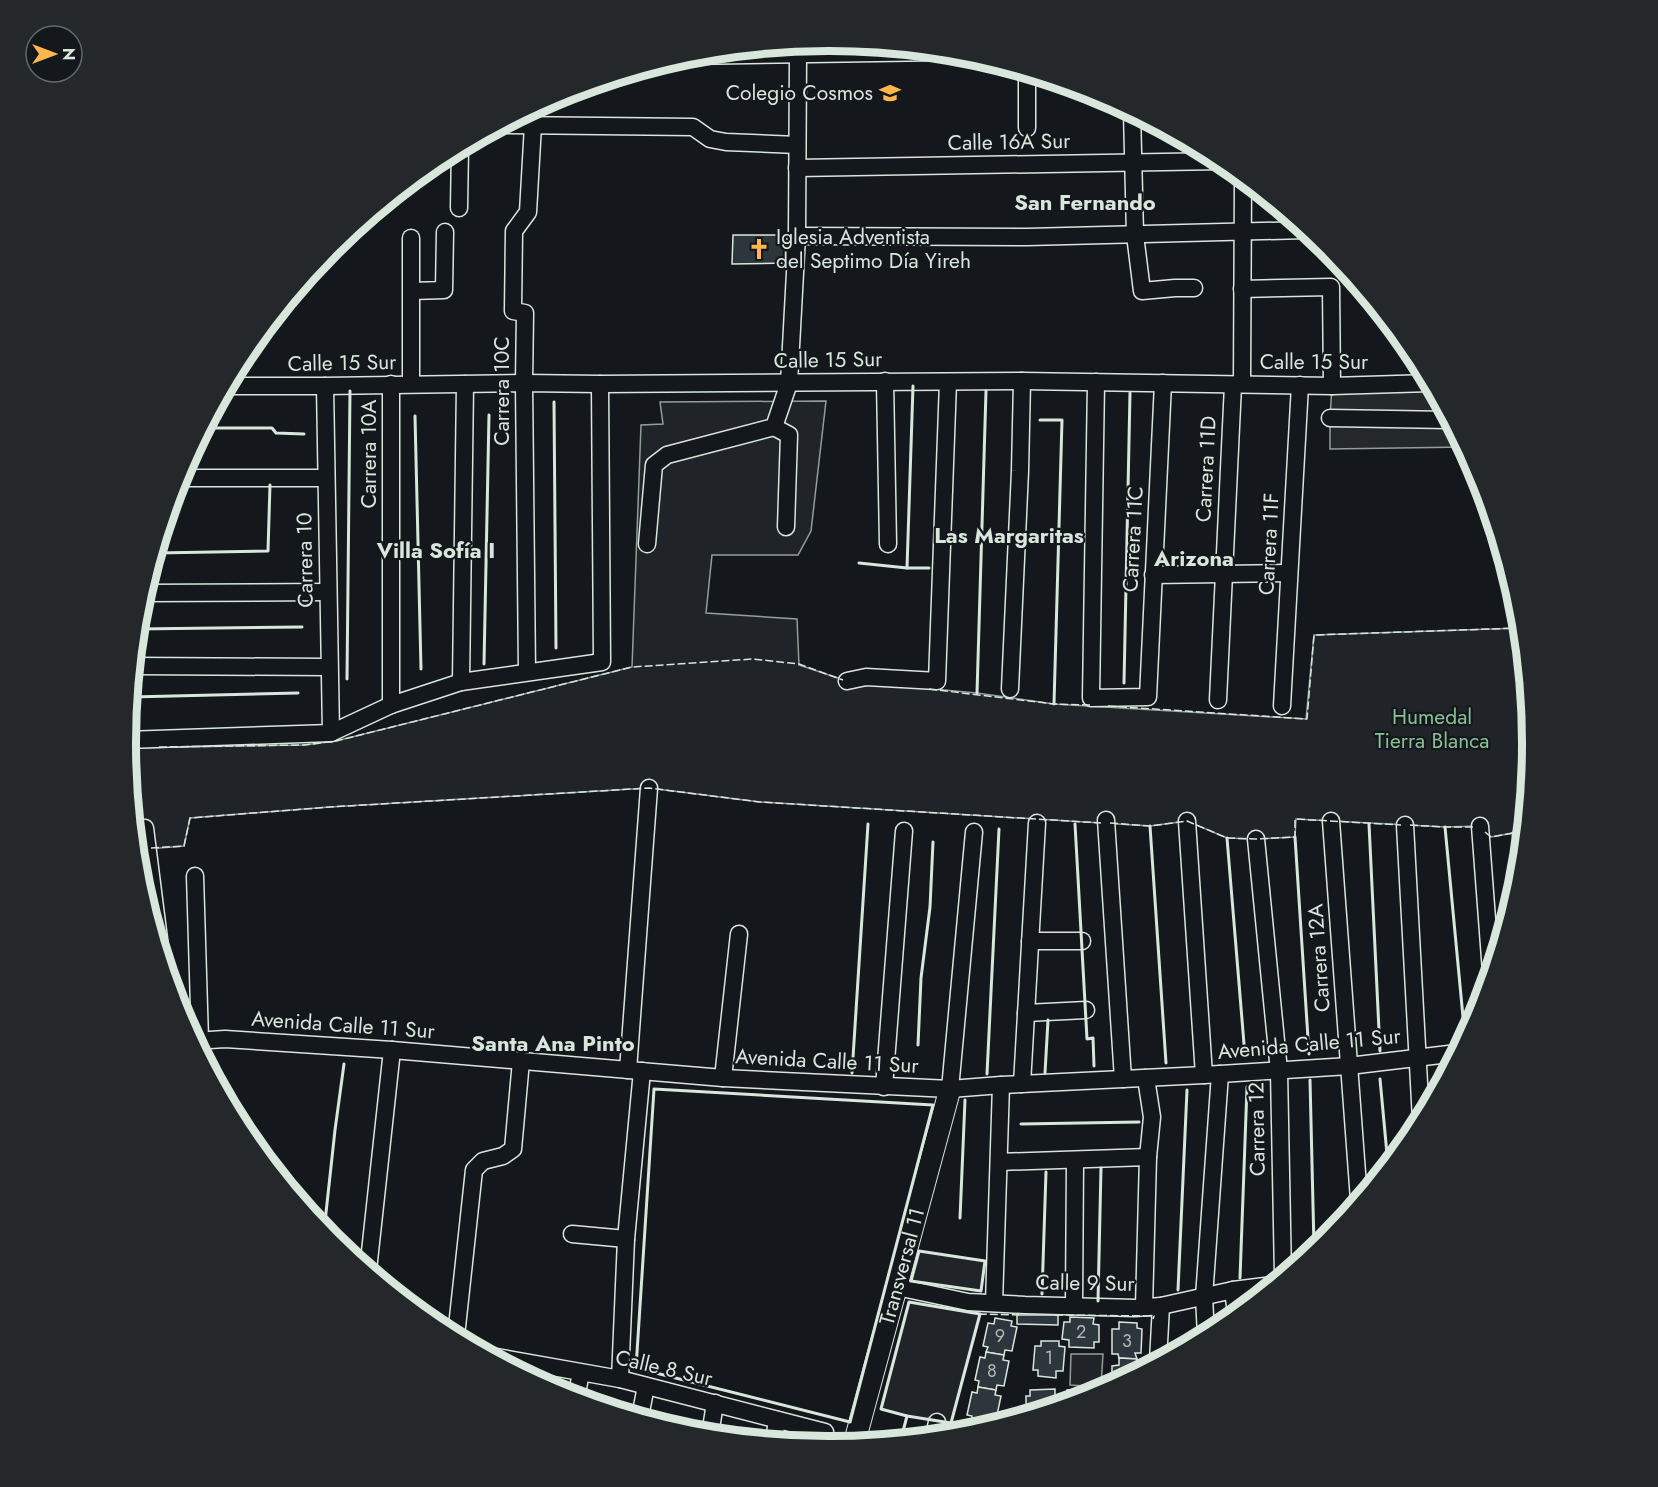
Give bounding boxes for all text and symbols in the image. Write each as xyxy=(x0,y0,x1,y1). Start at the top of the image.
north arrow xyxy=(24,24,84,84)
text: N xyxy=(57,48,80,60)
place label: Colegio Cosmos xyxy=(726,78,873,108)
school or university icon: Colegio Cosmos xyxy=(878,81,902,105)
street label: Calle 16A Sur xyxy=(947,126,1071,158)
district label: San Fernando xyxy=(1014,186,1156,218)
place label: Iglesia Adventista del Septimo Día Yireh xyxy=(776,222,971,276)
church icon: Iglesia Adventista del Septimo Día Yireh xyxy=(747,237,771,261)
street label: Carrera 10C xyxy=(487,336,517,446)
street label: Calle 15 Sur xyxy=(773,344,883,376)
street label: Calle 15 Sur xyxy=(287,347,397,379)
street label: Calle 15 Sur xyxy=(1260,347,1369,377)
street label: Carrera 10A xyxy=(354,399,384,508)
street label: Carrera 11D xyxy=(1188,415,1224,523)
street label: Carrera 11C xyxy=(1115,485,1151,593)
street label: Carrera 11F xyxy=(1251,492,1287,596)
street label: Carrera 10 xyxy=(289,512,321,608)
district label: Las Margaritas xyxy=(934,519,1084,551)
district label: Villa Sofía I xyxy=(376,534,495,566)
district label: Arizona xyxy=(1153,542,1234,574)
park label: Humedal Tierra Blanca xyxy=(1375,702,1489,756)
street label: Carrera 12A xyxy=(1300,903,1338,1013)
street label: Avenida Calle 11 Sur xyxy=(250,1004,436,1046)
street label: Avenida Calle 11 Sur xyxy=(1216,1021,1403,1067)
district label: Santa Ana Pinto xyxy=(471,1027,635,1059)
street label: Avenida Calle 11 Sur xyxy=(735,1041,920,1081)
street label: Carrera 12 xyxy=(1241,1082,1273,1176)
street label: Transversal 11 xyxy=(872,1204,932,1328)
street label: Calle 9 Sur xyxy=(1035,1267,1136,1299)
house number: 2 xyxy=(1076,1319,1086,1345)
house number: 9 xyxy=(995,1323,1005,1349)
house number: 3 xyxy=(1122,1328,1132,1354)
street label: Calle 8 Sur xyxy=(613,1342,716,1394)
house number: 1 xyxy=(1045,1345,1053,1371)
house number: 8 xyxy=(987,1358,997,1384)

